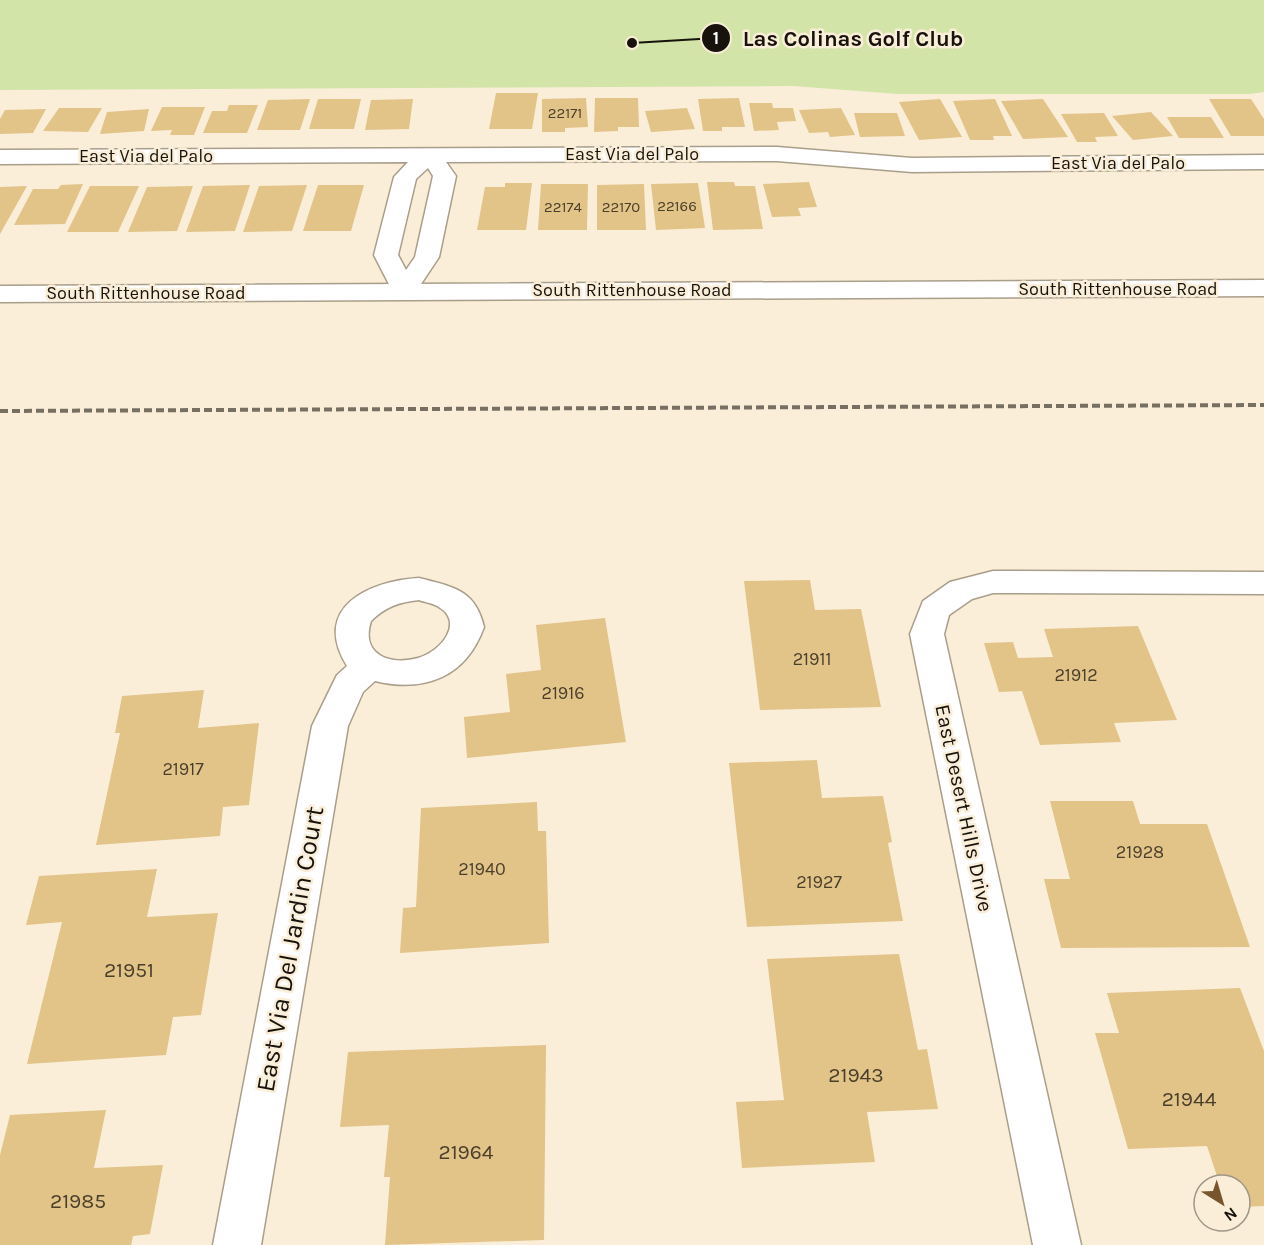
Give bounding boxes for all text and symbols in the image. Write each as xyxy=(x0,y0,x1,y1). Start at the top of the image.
callout: Las Colinas Golf Club xyxy=(701,18,976,58)
text: Las Colinas Golf Club xyxy=(743,26,963,52)
text: 1 xyxy=(713,27,719,49)
house number: 22171 xyxy=(548,104,582,122)
street label: East Via del Palo xyxy=(565,143,699,165)
street label: East Via del Palo xyxy=(79,145,213,167)
street label: East Via del Palo xyxy=(1051,152,1185,174)
house number: 22166 xyxy=(657,197,697,215)
house number: 22174 xyxy=(544,198,583,216)
house number: 22170 xyxy=(602,198,640,216)
street label: South Rittenhouse Road xyxy=(1018,278,1218,300)
street label: South Rittenhouse Road xyxy=(532,279,732,301)
street label: South Rittenhouse Road xyxy=(46,282,246,304)
house number: 21911 xyxy=(793,648,831,670)
house number: 21912 xyxy=(1054,664,1098,686)
house number: 21916 xyxy=(541,682,585,704)
street label: East Desert Hills Drive xyxy=(930,702,998,914)
house number: 21917 xyxy=(162,758,204,780)
street label: East Via Del Jardin Court xyxy=(250,803,330,1094)
house number: 21928 xyxy=(1116,841,1164,863)
house number: 21940 xyxy=(458,858,506,880)
house number: 21927 xyxy=(796,871,842,893)
house number: 21951 xyxy=(104,958,154,982)
house number: 21943 xyxy=(828,1063,884,1087)
house number: 21944 xyxy=(1162,1087,1217,1111)
house number: 21964 xyxy=(438,1140,494,1164)
north arrow xyxy=(1192,1173,1252,1233)
house number: 21985 xyxy=(50,1189,106,1213)
text: N xyxy=(1220,1204,1241,1226)

